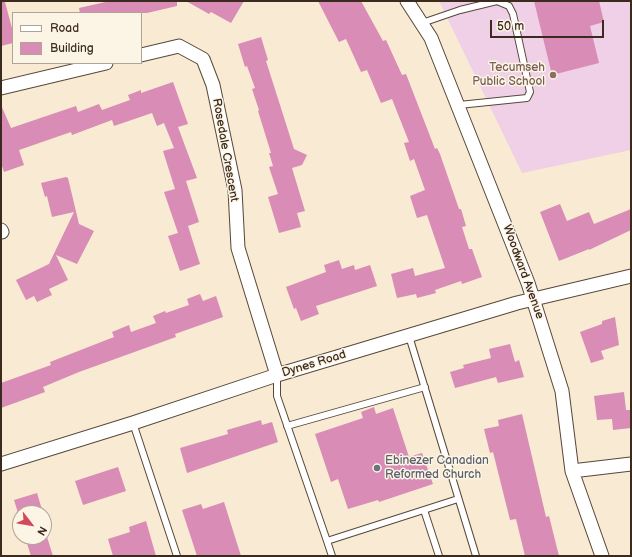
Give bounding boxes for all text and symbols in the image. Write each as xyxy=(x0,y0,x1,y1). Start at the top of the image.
legend xyxy=(12,12,142,64)
scale bar xyxy=(492,12,606,38)
text: 50 m xyxy=(497,19,524,34)
text: Road xyxy=(50,21,79,36)
text: Building xyxy=(50,41,94,56)
place label: Tecumseh Public School xyxy=(472,61,545,89)
marker: Tecumseh Public School xyxy=(548,70,558,80)
street label: Rosedale Crescent xyxy=(209,97,241,203)
street label: Woodward Avenue xyxy=(499,223,547,321)
street label: Dynes Road xyxy=(280,347,348,381)
place label: Ebinezer Canadian Reformed Church xyxy=(385,454,489,482)
marker: Ebinezer Canadian Reformed Church xyxy=(372,463,382,473)
north arrow xyxy=(12,505,52,545)
text: N xyxy=(34,524,50,538)

